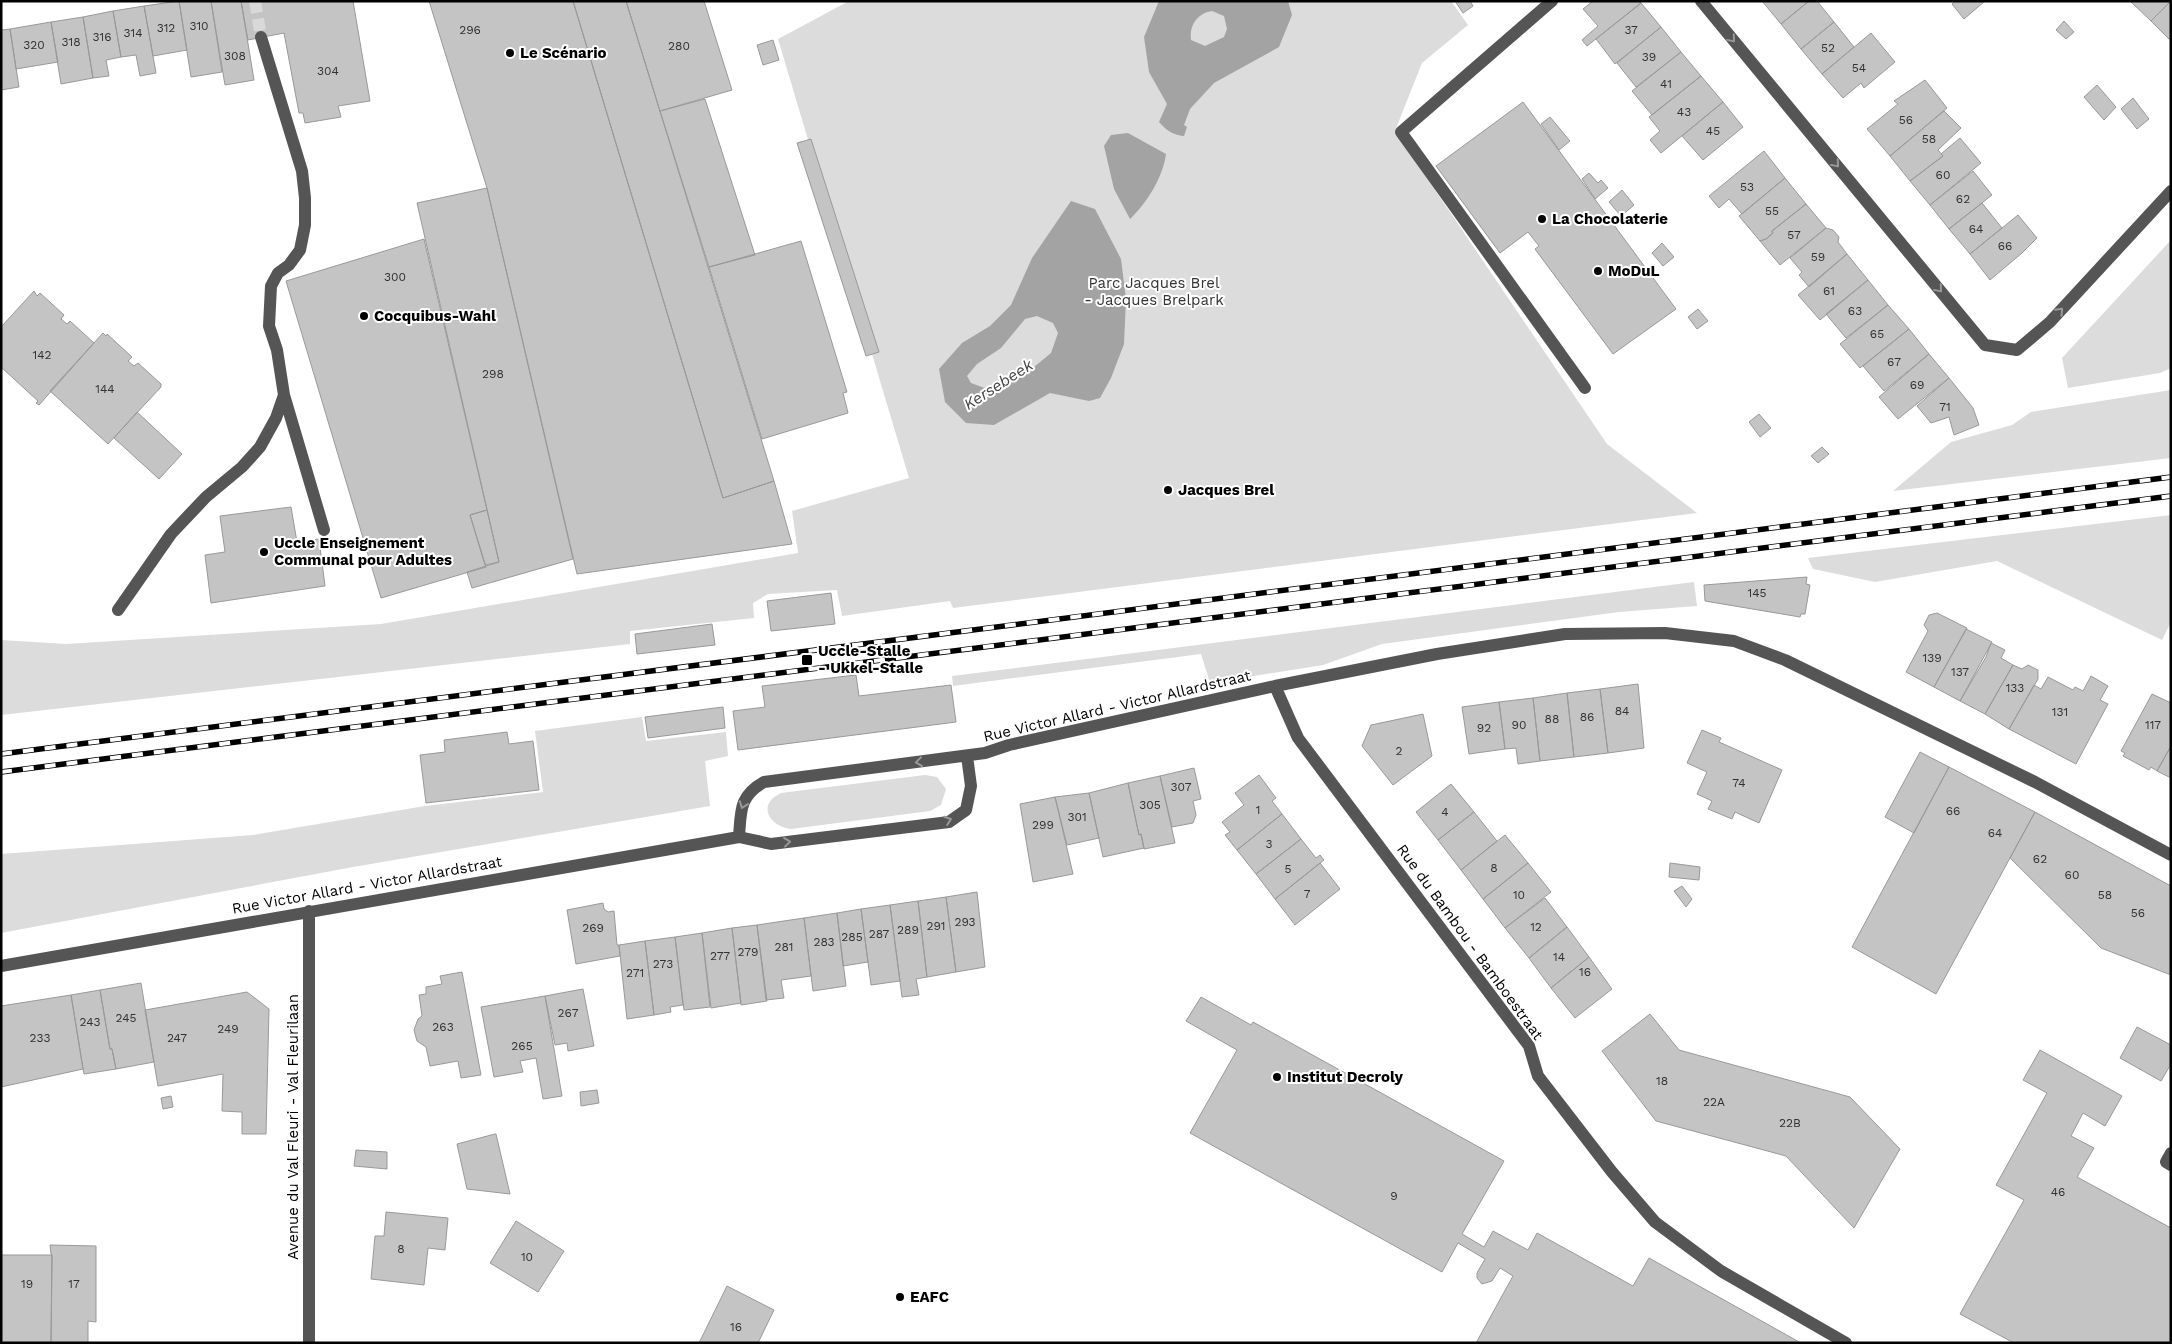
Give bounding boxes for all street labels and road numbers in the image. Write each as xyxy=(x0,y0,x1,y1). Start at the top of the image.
street label: Rue Victor Allard - Victor Allardstraat xyxy=(982,666,1253,746)
street label: Rue du Bambou - Bamboestraat xyxy=(1393,841,1547,1044)
street label: Rue Victor Allard - Victor Allardstraat xyxy=(231,852,504,918)
street label: Avenue du Val Fleuri - Val Fleurilaan xyxy=(284,994,302,1260)

